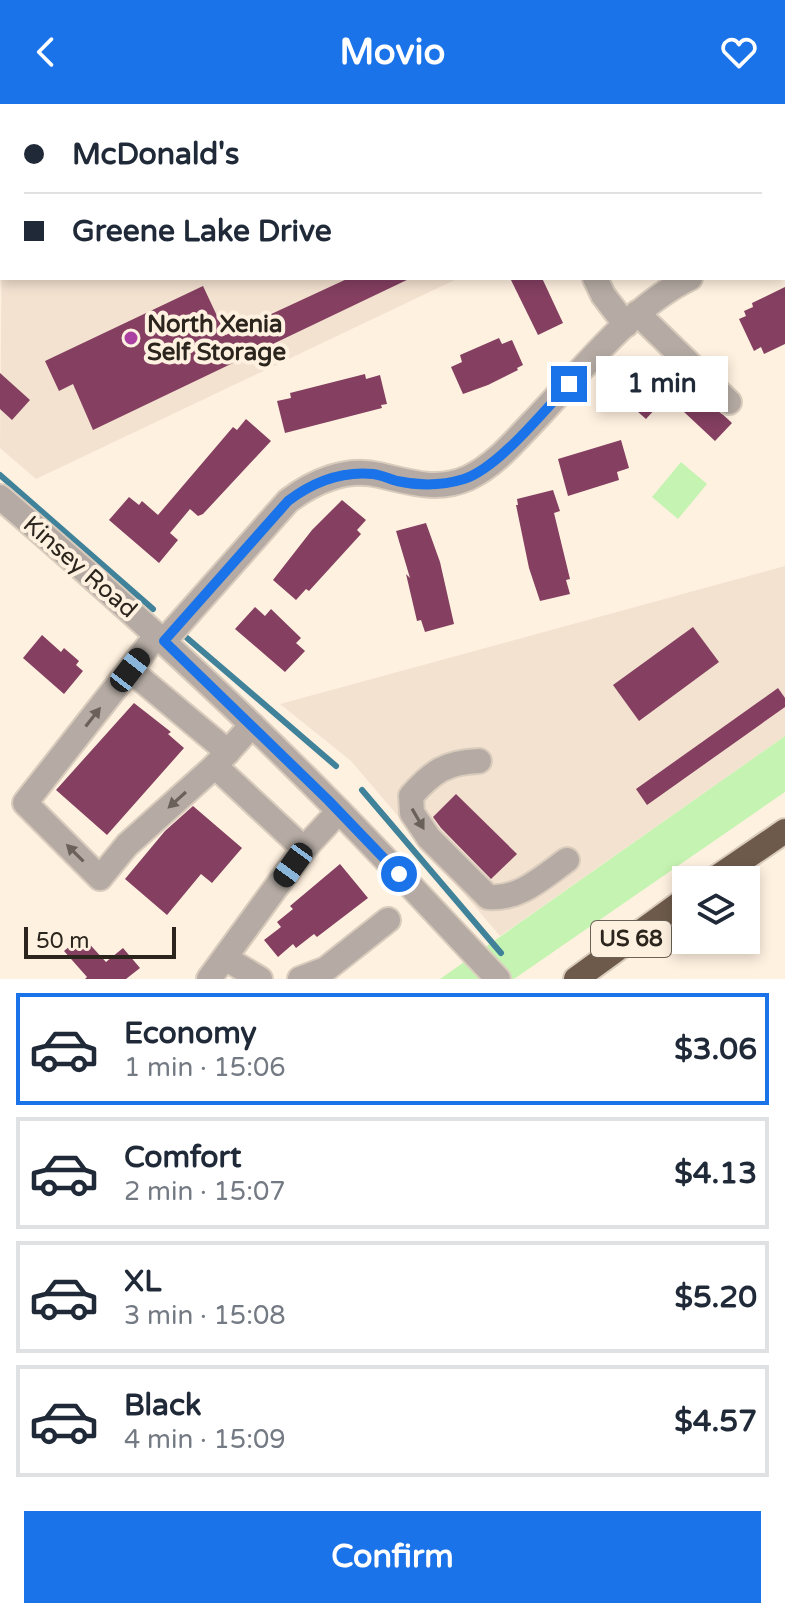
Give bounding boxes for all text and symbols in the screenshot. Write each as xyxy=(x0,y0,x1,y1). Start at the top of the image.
icon: back xyxy=(24,30,68,74)
icon: heart xyxy=(717,30,761,74)
text: Movio xyxy=(340,31,445,74)
text: McDonald's xyxy=(72,136,239,173)
text: Greene Lake Drive xyxy=(72,213,332,250)
place label: North Xenia Self Storage xyxy=(147,310,286,367)
marker: North Xenia Self Storage xyxy=(122,329,140,347)
callout: 1 min xyxy=(597,356,729,412)
route end xyxy=(551,366,587,402)
text: 1 min xyxy=(627,368,697,399)
street label: Kinsey Road xyxy=(17,510,143,624)
car xyxy=(106,644,154,696)
one-way arrow xyxy=(85,707,101,727)
one-way arrow xyxy=(168,791,188,808)
one-way arrow xyxy=(410,808,425,831)
car xyxy=(269,839,317,891)
one-way arrow xyxy=(66,844,85,863)
route start xyxy=(381,856,417,892)
map controls xyxy=(672,866,760,954)
button: layers xyxy=(672,866,760,954)
road number: US 68 xyxy=(591,921,671,957)
scale bar xyxy=(24,923,176,959)
text: 50 m xyxy=(36,928,90,954)
icon: car xyxy=(28,1013,100,1085)
text: Economy xyxy=(124,1015,257,1052)
text: $3.06 xyxy=(674,1031,757,1068)
text: 1 min · 15:06 xyxy=(124,1052,286,1083)
icon: car xyxy=(28,1137,100,1209)
text: Comfort xyxy=(124,1139,242,1176)
text: $4.13 xyxy=(674,1155,757,1192)
text: 2 min · 15:07 xyxy=(124,1176,286,1207)
icon: car xyxy=(28,1261,100,1333)
text: XL xyxy=(124,1263,161,1300)
text: $5.20 xyxy=(675,1279,757,1316)
text: 3 min · 15:08 xyxy=(124,1300,286,1331)
icon: car xyxy=(28,1385,100,1457)
text: Black xyxy=(124,1387,201,1424)
text: $4.57 xyxy=(674,1403,757,1440)
text: 4 min · 15:09 xyxy=(124,1424,286,1455)
button: Confirm xyxy=(24,1511,761,1603)

